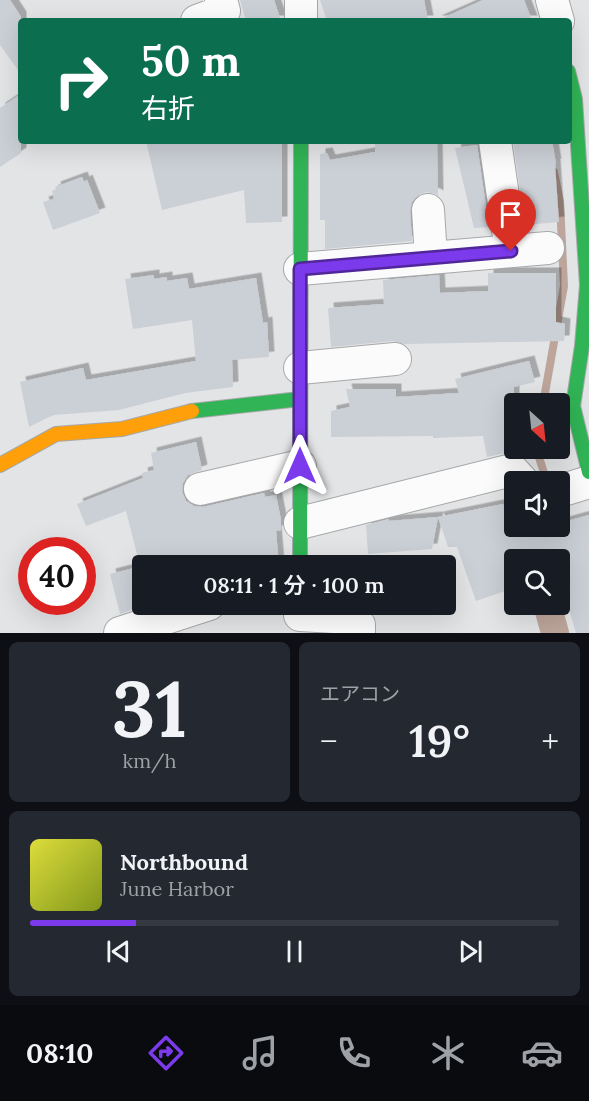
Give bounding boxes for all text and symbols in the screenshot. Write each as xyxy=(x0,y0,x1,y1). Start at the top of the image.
text: 50 m xyxy=(141,34,240,88)
icon: right xyxy=(42,42,120,120)
text: 右折 xyxy=(141,91,195,125)
pin xyxy=(485,189,536,251)
icon: arrive xyxy=(494,198,527,231)
north arrow xyxy=(504,393,570,459)
map controls xyxy=(504,393,570,615)
position arrow xyxy=(268,434,332,498)
button: sound xyxy=(504,471,570,537)
speed limit sign: 40 xyxy=(18,537,96,615)
button: search xyxy=(504,549,570,615)
text: 08:11 · 1 分 · 100 m xyxy=(203,571,385,599)
text: 31 xyxy=(112,659,187,758)
text: エアコン xyxy=(320,681,400,706)
text: 19° xyxy=(409,712,470,769)
text: − xyxy=(320,720,338,762)
text: + xyxy=(542,720,559,762)
text: km/h xyxy=(122,748,177,773)
text: Northbound xyxy=(120,848,248,876)
text: June Harbor xyxy=(120,876,234,901)
icon: previous xyxy=(102,935,135,968)
icon: pause xyxy=(278,935,311,968)
icon: next xyxy=(454,935,487,968)
icon: directions xyxy=(145,1032,187,1074)
icon: music xyxy=(239,1032,281,1074)
icon: phone xyxy=(333,1032,375,1074)
icon: climate xyxy=(427,1032,469,1074)
icon: car xyxy=(521,1032,563,1074)
text: 08:10 xyxy=(26,1036,93,1070)

